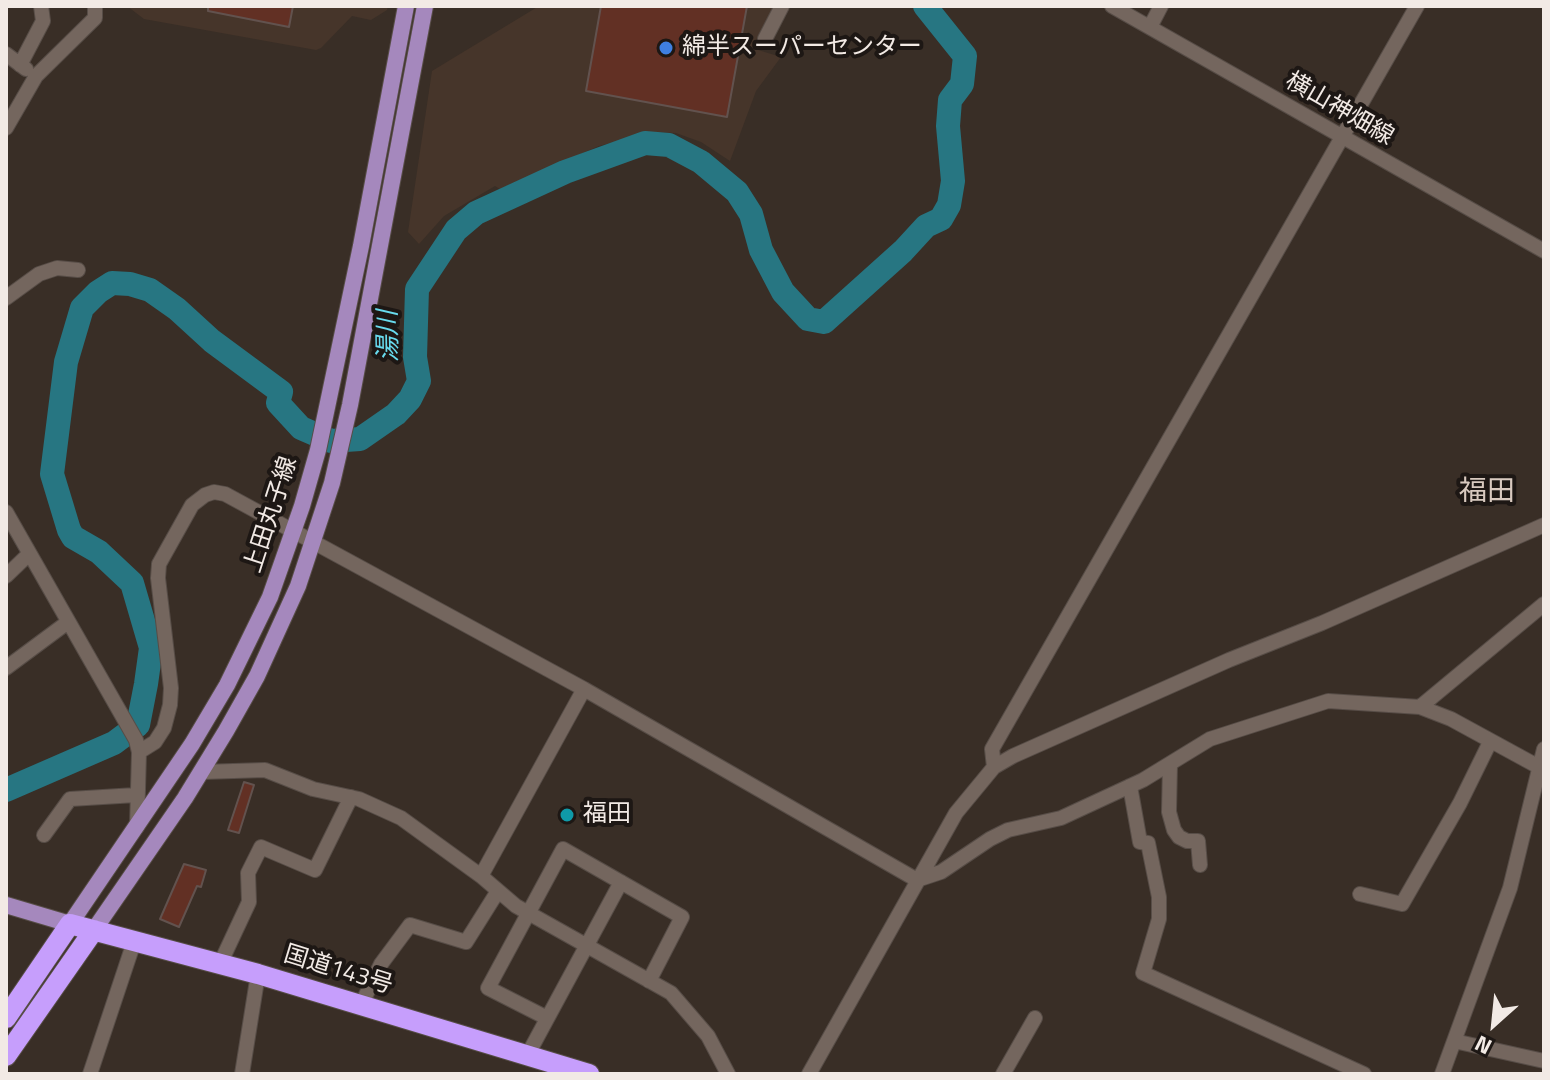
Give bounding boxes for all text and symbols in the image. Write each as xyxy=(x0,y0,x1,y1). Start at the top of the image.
place label: 綿半スーパーセンター xyxy=(682,34,922,62)
marker: 綿半スーパーセンター xyxy=(657,39,675,57)
street label: 横山神畑線 xyxy=(1280,68,1398,152)
water label: 湯川 xyxy=(374,310,406,362)
street label: 上田丸子線 xyxy=(240,453,304,577)
district label: 福田 xyxy=(1459,476,1515,510)
place label: 福田 xyxy=(583,801,631,829)
marker: 福田 xyxy=(558,806,576,824)
street label: 国道143号 xyxy=(280,941,396,1001)
north arrow xyxy=(1454,984,1534,1064)
text: N xyxy=(1469,1027,1498,1064)

